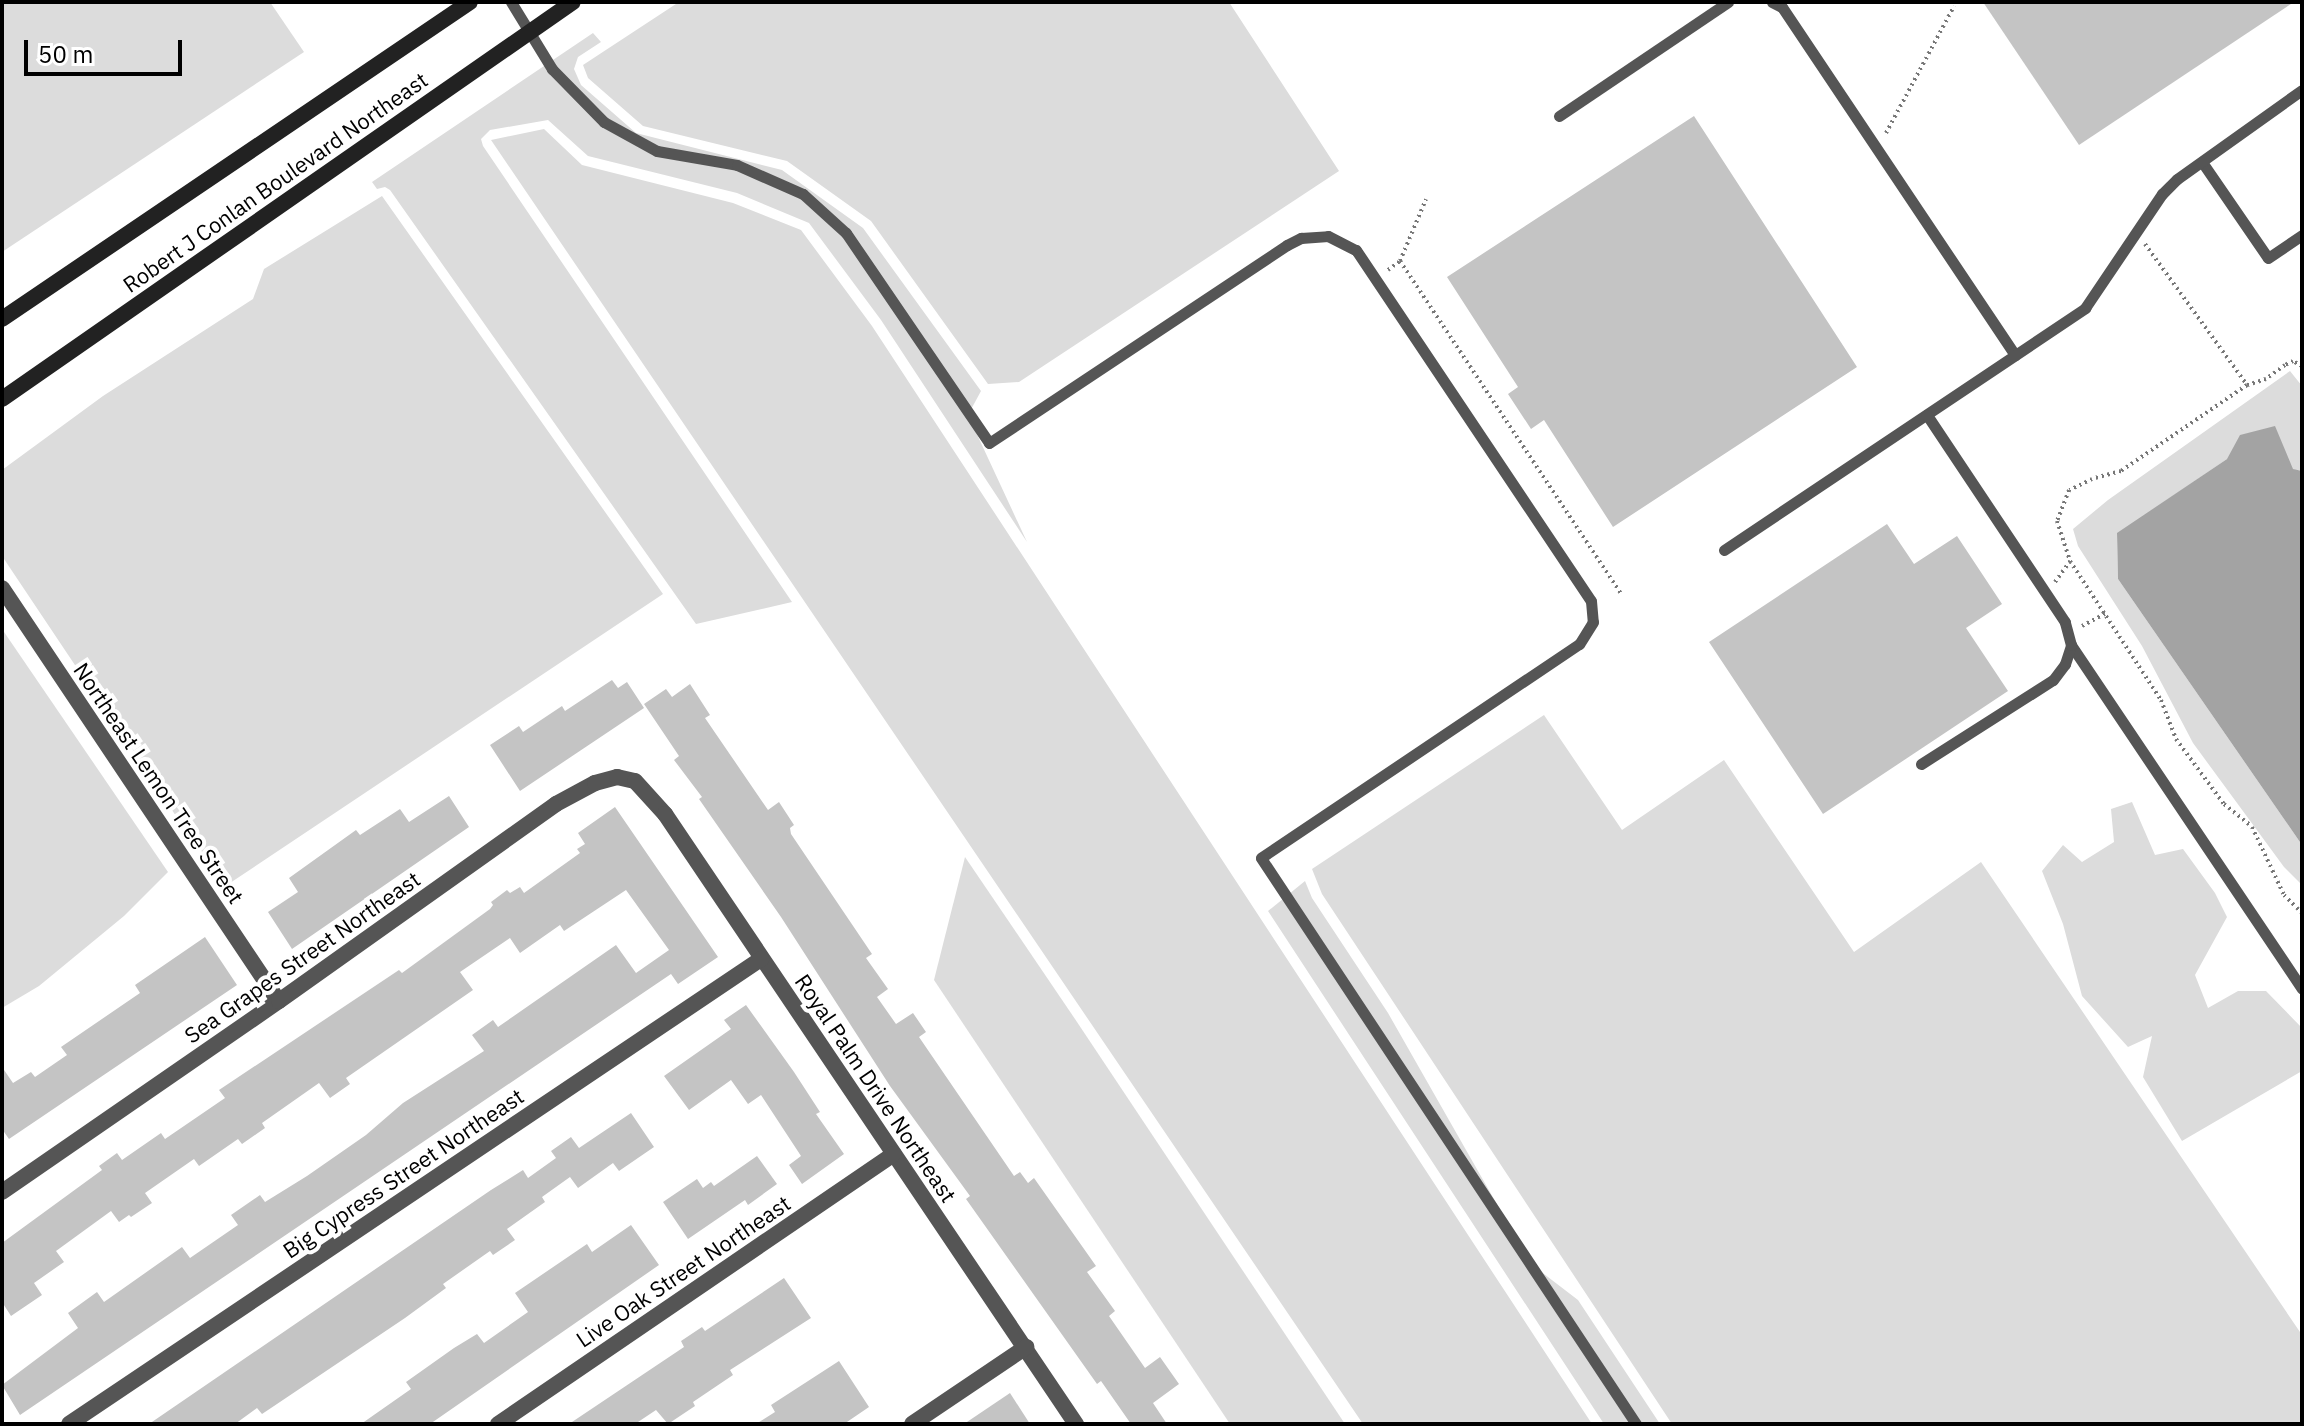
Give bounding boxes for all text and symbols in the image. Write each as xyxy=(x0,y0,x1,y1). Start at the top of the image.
scale bar xyxy=(28,24,186,74)
text: 50 m xyxy=(38,38,93,70)
street label: Robert J Conlan Boulevard Northeast xyxy=(118,66,432,298)
street label: Northeast Lemon Tree Street xyxy=(68,658,250,908)
street label: Sea Grapes Street Northeast xyxy=(179,865,425,1049)
street label: Royal Palm Drive Northeast xyxy=(790,969,962,1207)
street label: Big Cypress Street Northeast xyxy=(278,1083,528,1263)
street label: Live Oak Street Northeast xyxy=(571,1189,795,1353)

